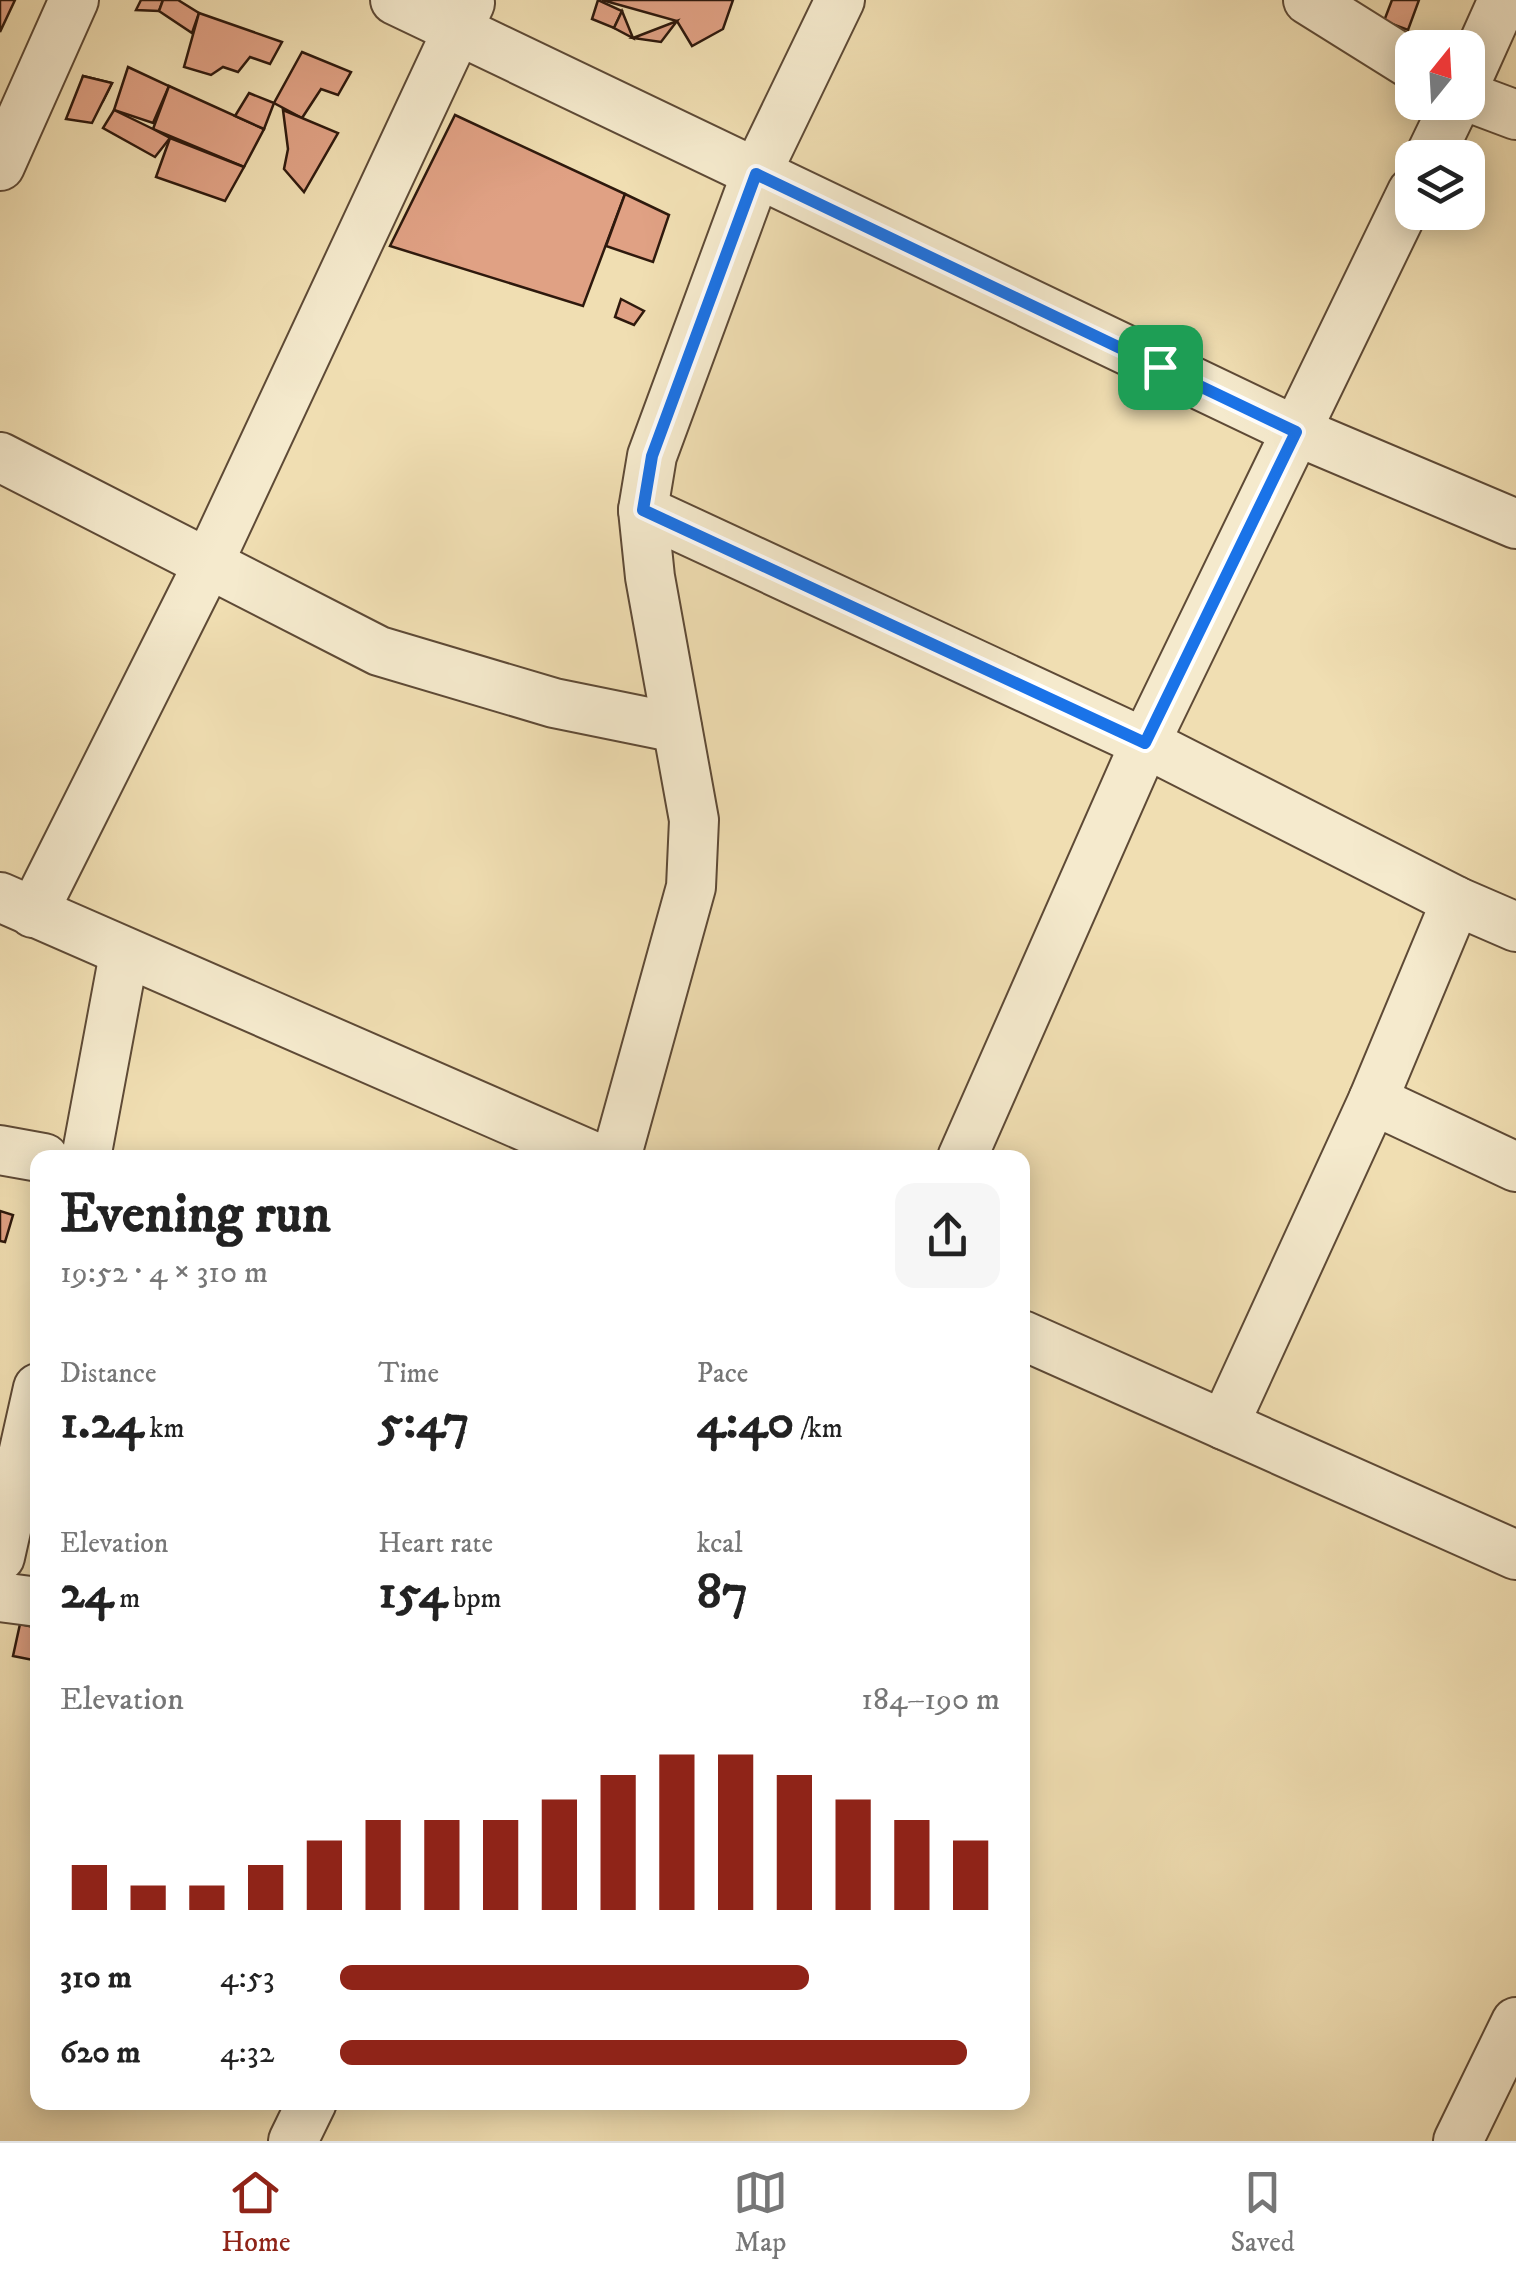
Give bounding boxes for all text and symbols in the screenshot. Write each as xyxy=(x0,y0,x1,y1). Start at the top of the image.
north arrow xyxy=(1395,30,1485,120)
map controls xyxy=(1395,30,1485,230)
button: layers xyxy=(1395,140,1485,230)
pin xyxy=(1118,325,1203,410)
icon: arrive xyxy=(1133,340,1188,395)
text: Evening run xyxy=(60,1181,331,1250)
button: share xyxy=(895,1183,1000,1288)
text: 19:52 · 4 × 310 m xyxy=(60,1253,268,1293)
text: Distance xyxy=(60,1356,156,1391)
text: Time xyxy=(378,1356,439,1391)
text: Pace xyxy=(697,1356,748,1391)
text: 1.24 xyxy=(60,1391,144,1454)
text: 5:47 xyxy=(378,1391,470,1454)
text: 4:40 xyxy=(697,1391,794,1454)
text: km xyxy=(144,1411,184,1446)
text: /km xyxy=(794,1411,843,1446)
text: Elevation xyxy=(60,1526,168,1561)
text: Heart rate xyxy=(378,1526,493,1561)
text: kcal xyxy=(697,1526,743,1561)
text: 24 xyxy=(60,1561,113,1624)
text: 154 xyxy=(378,1561,447,1624)
text: 87 xyxy=(697,1561,748,1624)
text: m xyxy=(113,1581,140,1616)
text: bpm xyxy=(447,1581,502,1616)
text: Elevation xyxy=(60,1680,184,1720)
text: 184–190 m xyxy=(861,1680,1000,1720)
text: 310 m xyxy=(60,1958,132,1998)
text: 4:53 xyxy=(220,1958,275,1998)
text: 620 m xyxy=(60,2033,141,2073)
text: 4:32 xyxy=(220,2033,274,2073)
tab: Home xyxy=(221,2165,290,2260)
tab: Map xyxy=(733,2165,788,2260)
tab: Saved xyxy=(1230,2165,1295,2260)

